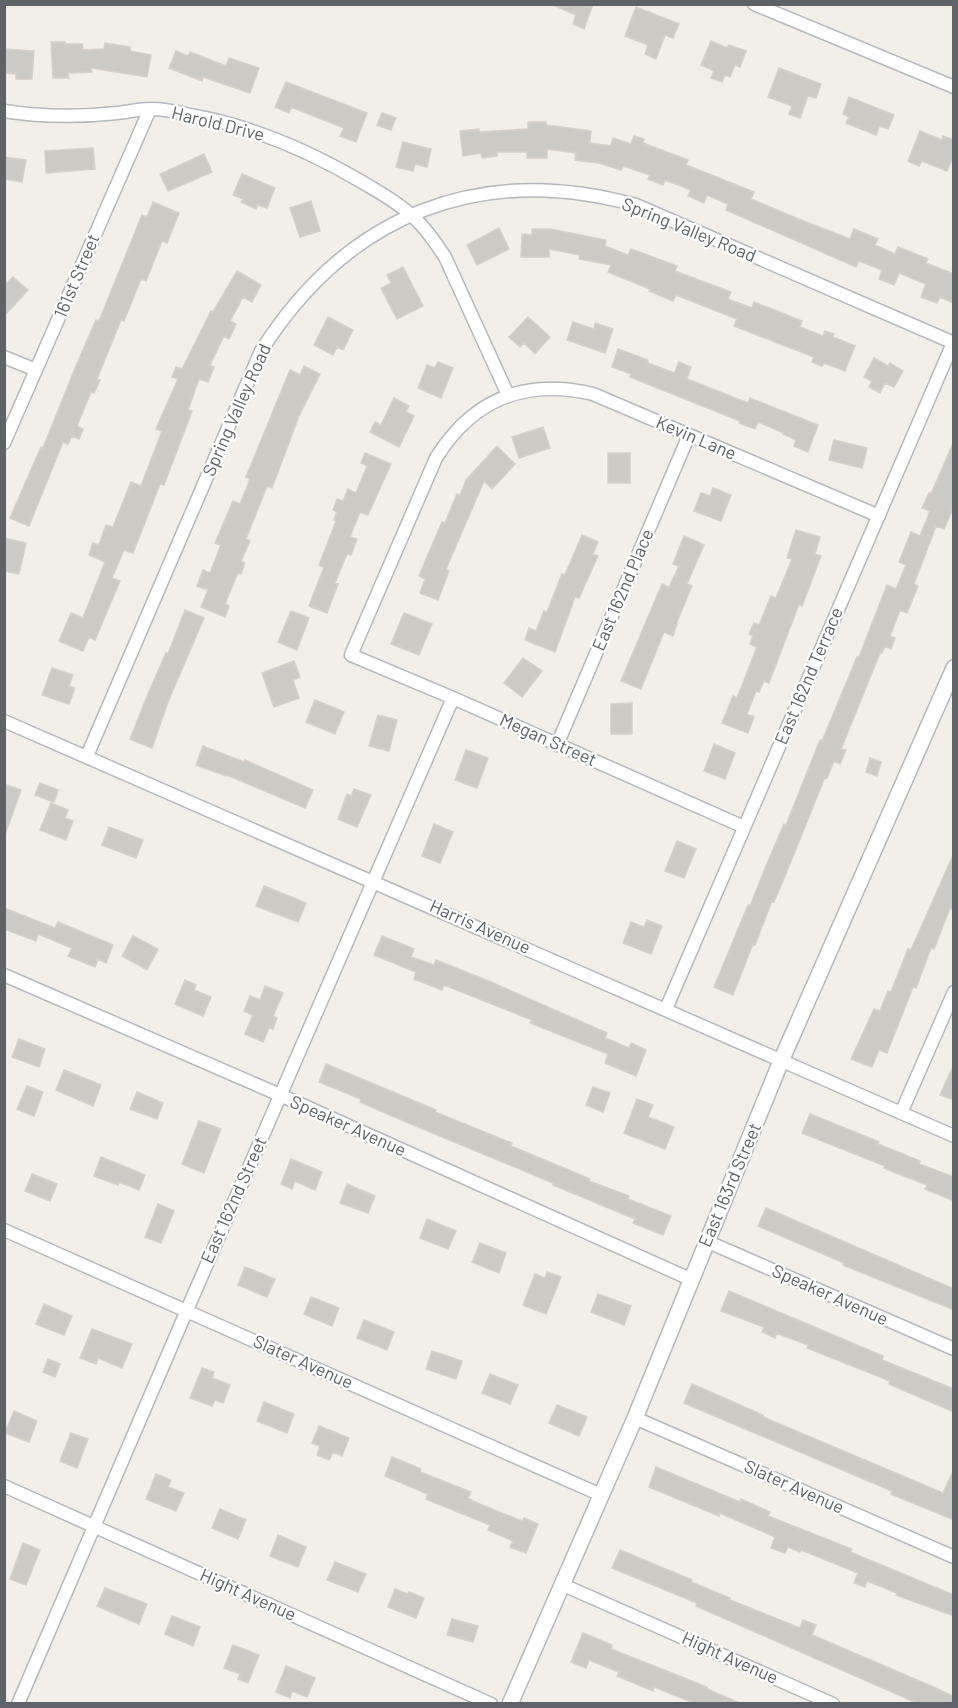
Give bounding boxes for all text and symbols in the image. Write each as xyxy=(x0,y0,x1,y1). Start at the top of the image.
street label: Harold Drive xyxy=(170,101,267,145)
street label: Spring Valley Road xyxy=(619,192,760,266)
street label: 161st Street xyxy=(48,230,104,321)
street label: Spring Valley Road xyxy=(197,340,275,479)
street label: Kevin Lane xyxy=(653,410,740,464)
street label: East 162nd Place xyxy=(587,525,658,654)
street label: East 162nd Terrace xyxy=(769,604,847,747)
street label: Megan Street xyxy=(497,708,600,770)
street label: Harris Avenue xyxy=(427,894,534,958)
street label: Speaker Avenue xyxy=(287,1090,410,1160)
street label: East 163rd Street xyxy=(693,1119,765,1250)
street label: East 162nd Street xyxy=(195,1133,271,1266)
street label: Speaker Avenue xyxy=(769,1259,892,1329)
street label: Slater Avenue xyxy=(250,1329,357,1393)
street label: Slater Avenue xyxy=(741,1454,848,1518)
street label: Hight Avenue xyxy=(197,1563,300,1625)
street label: Hight Avenue xyxy=(679,1626,782,1688)

